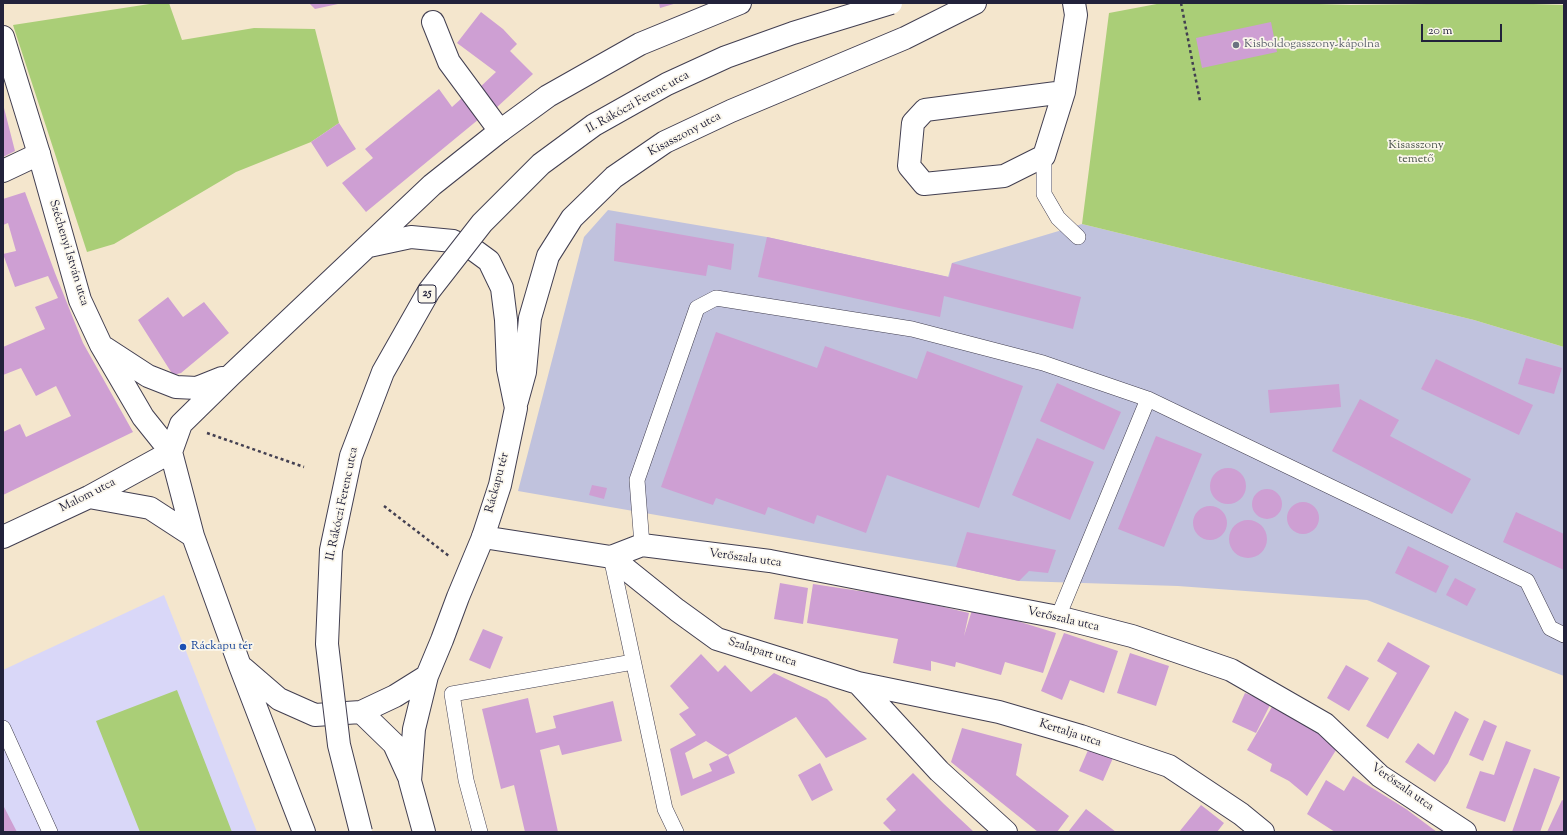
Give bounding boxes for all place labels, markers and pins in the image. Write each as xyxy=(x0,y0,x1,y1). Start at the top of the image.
place label: Kisboldogasszony-kápolna xyxy=(1244,38,1380,52)
marker: Kisboldogasszony-kápolna xyxy=(1231,40,1241,50)
place label: Ráckapu tér xyxy=(191,640,253,654)
marker: Ráckapu tér xyxy=(178,642,188,652)

